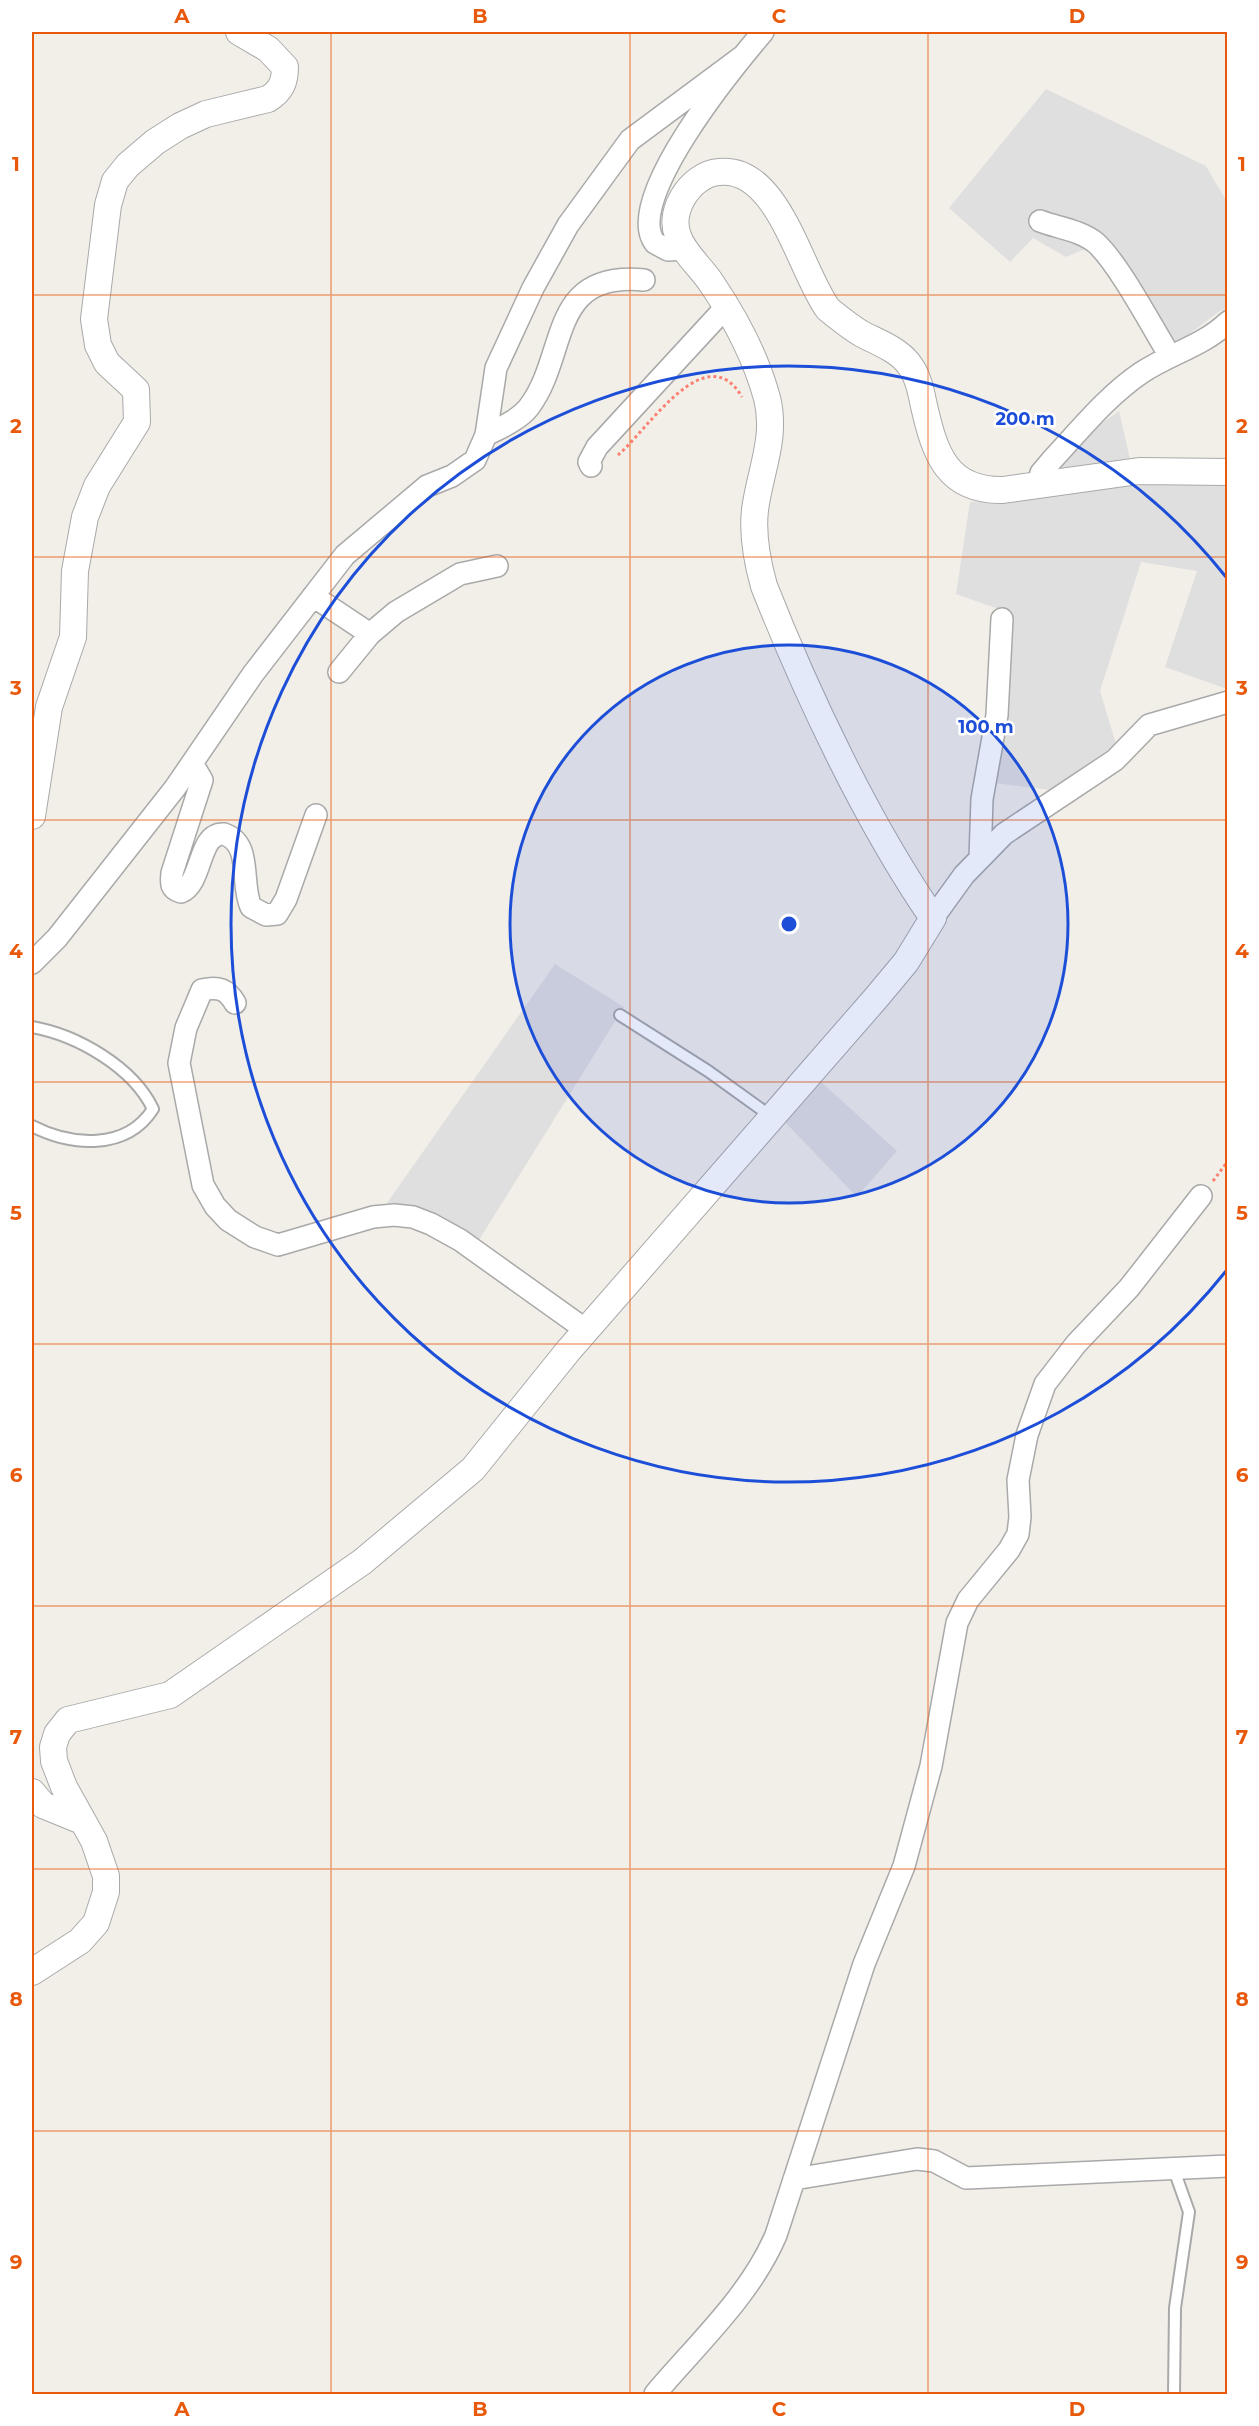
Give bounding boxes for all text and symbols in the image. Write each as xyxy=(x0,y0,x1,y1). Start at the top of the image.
text: A xyxy=(173,4,190,28)
text: B xyxy=(472,4,488,28)
text: C xyxy=(772,4,787,28)
text: D xyxy=(1069,4,1085,28)
text: 1 xyxy=(12,152,20,176)
text: 1 xyxy=(1238,152,1246,176)
text: 200 m xyxy=(995,408,1055,430)
text: 2 xyxy=(10,414,22,438)
text: 2 xyxy=(1236,414,1248,438)
text: 3 xyxy=(9,676,22,700)
text: 3 xyxy=(1235,676,1248,700)
text: 100 m xyxy=(958,716,1014,738)
centre of rings xyxy=(779,914,799,934)
text: 4 xyxy=(9,939,23,963)
text: 4 xyxy=(1235,939,1249,963)
text: 5 xyxy=(10,1201,22,1225)
text: 5 xyxy=(1236,1201,1248,1225)
text: 6 xyxy=(10,1463,23,1487)
text: 6 xyxy=(1236,1463,1249,1487)
text: 7 xyxy=(10,1725,22,1749)
text: 7 xyxy=(1236,1725,1248,1749)
text: 8 xyxy=(9,1987,23,2011)
text: 8 xyxy=(1235,1987,1249,2011)
text: 9 xyxy=(10,2250,22,2274)
text: 9 xyxy=(1236,2250,1248,2274)
text: A xyxy=(173,2397,190,2421)
text: B xyxy=(472,2397,488,2421)
text: C xyxy=(772,2397,787,2421)
text: D xyxy=(1069,2397,1085,2421)

